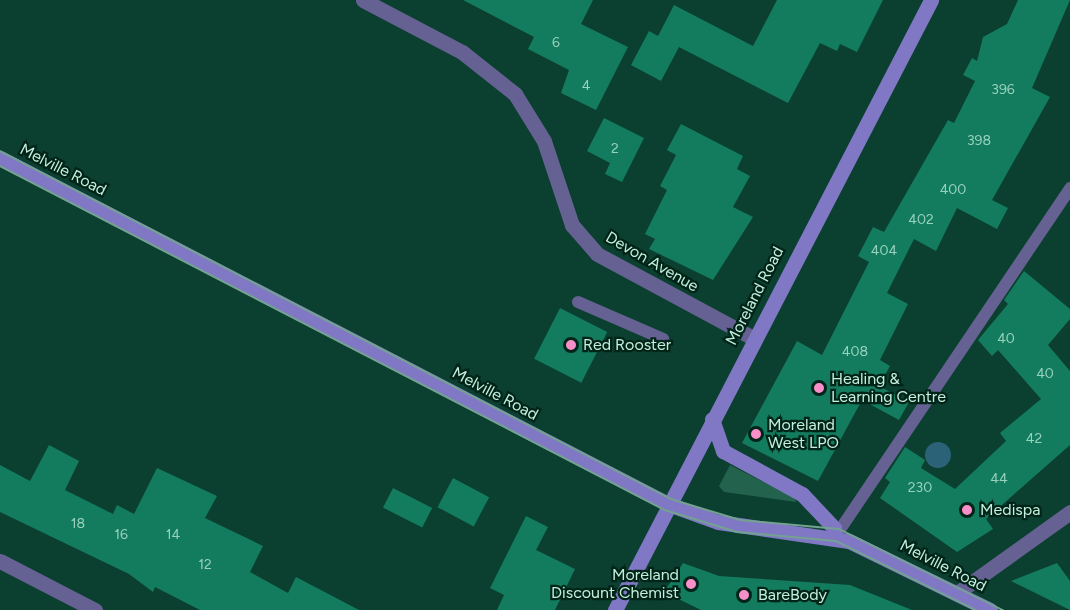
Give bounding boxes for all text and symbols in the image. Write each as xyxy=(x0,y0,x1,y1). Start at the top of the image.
house number: 6 xyxy=(552,35,560,51)
house number: 4 xyxy=(582,78,590,94)
house number: 396 xyxy=(991,82,1015,98)
house number: 398 xyxy=(967,133,991,149)
street label: Melville Road xyxy=(17,140,109,200)
house number: 2 xyxy=(611,141,619,157)
house number: 400 xyxy=(940,182,966,198)
house number: 402 xyxy=(908,212,934,228)
street label: Devon Avenue xyxy=(602,228,702,296)
house number: 404 xyxy=(871,243,897,259)
street label: Moreland Road xyxy=(722,244,788,348)
house number: 40 xyxy=(997,331,1015,347)
place label: Red Rooster xyxy=(583,335,671,355)
marker: Red Rooster xyxy=(564,338,578,352)
house number: 408 xyxy=(842,344,868,360)
street label: Melville Road xyxy=(449,363,541,425)
house number: 40 xyxy=(1036,366,1054,382)
place label: Healing & Learning Centre xyxy=(831,369,946,407)
marker: Healing & Learning Centre xyxy=(812,381,826,395)
place label: Moreland West LPO xyxy=(768,415,839,453)
marker: Moreland West LPO xyxy=(749,427,763,441)
house number: 42 xyxy=(1026,431,1042,447)
house number: 44 xyxy=(990,471,1008,487)
house number: 230 xyxy=(908,480,932,496)
place label: Medispa xyxy=(980,500,1040,520)
marker: Medispa xyxy=(958,501,976,519)
house number: 18 xyxy=(71,516,85,532)
house number: 16 xyxy=(114,527,128,543)
house number: 14 xyxy=(166,527,180,543)
street label: Melville Road xyxy=(897,536,989,596)
house number: 12 xyxy=(198,557,212,573)
place label: Moreland Discount Chemist xyxy=(551,565,679,603)
marker: Moreland Discount Chemist xyxy=(684,577,698,591)
place label: BareBody xyxy=(758,585,827,605)
marker: BareBody xyxy=(735,586,753,604)

